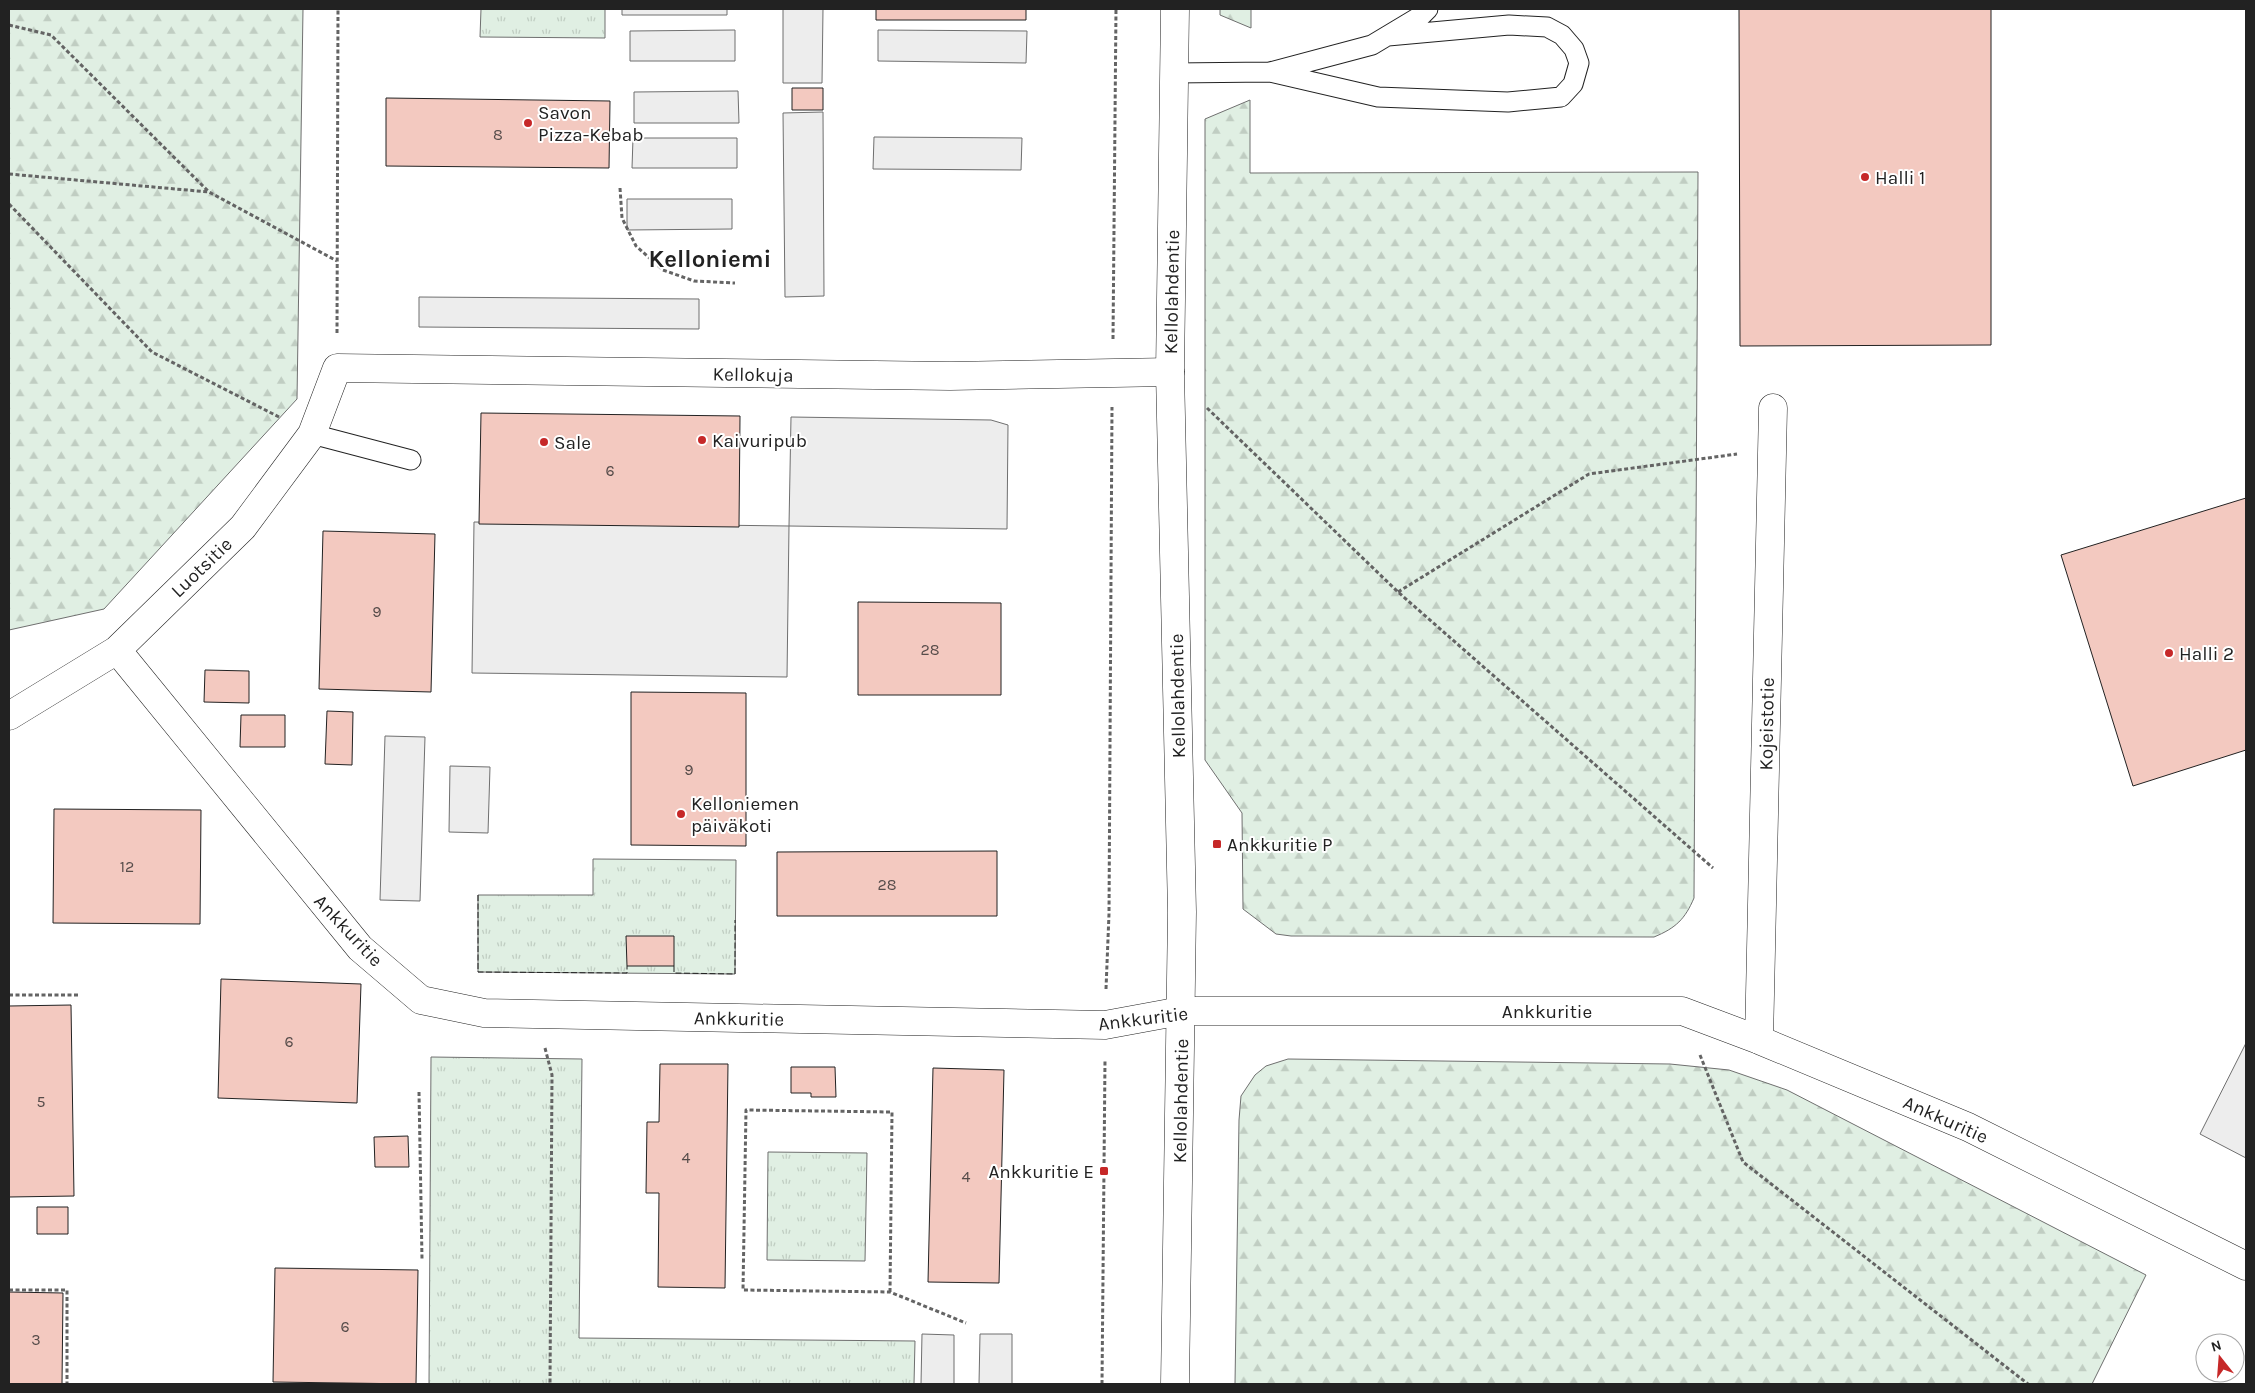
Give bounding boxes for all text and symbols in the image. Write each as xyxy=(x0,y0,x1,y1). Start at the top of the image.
place label: Savon Pizza-Kebab xyxy=(538,102,644,146)
marker: Savon Pizza-Kebab xyxy=(522,117,534,129)
house number: 8 xyxy=(493,125,503,144)
place label: Halli 1 xyxy=(1875,167,1925,189)
marker: Halli 1 xyxy=(1859,171,1871,183)
street label: Kellolahdentie xyxy=(1160,230,1184,355)
district label: Kelloniemi xyxy=(649,245,771,273)
street label: Kellokuja xyxy=(712,363,794,387)
place label: Kaivuripub xyxy=(712,430,807,452)
place label: Sale xyxy=(554,432,591,454)
marker: Kaivuripub xyxy=(696,434,708,446)
marker: Sale xyxy=(538,436,550,448)
house number: 6 xyxy=(605,461,615,480)
street label: Luotsitie xyxy=(167,533,237,602)
house number: 9 xyxy=(372,602,382,621)
street label: Kellolahdentie xyxy=(1166,633,1190,758)
house number: 28 xyxy=(920,640,940,659)
place label: Halli 2 xyxy=(2179,643,2234,665)
marker: Halli 2 xyxy=(2163,647,2175,659)
street label: Kojeistotie xyxy=(1755,677,1779,771)
house number: 9 xyxy=(684,760,694,779)
place label: Kelloniemen päiväkoti xyxy=(691,793,799,837)
marker: Kelloniemen päiväkoti xyxy=(675,808,687,820)
place label: Ankkuritie P xyxy=(1227,834,1332,856)
marker: Ankkuritie P xyxy=(1211,838,1223,850)
house number: 12 xyxy=(120,857,134,876)
house number: 28 xyxy=(877,875,897,894)
street label: Ankkuritie xyxy=(309,890,387,971)
street label: Ankkuritie xyxy=(1502,1001,1592,1023)
street label: Ankkuritie xyxy=(1097,1003,1189,1035)
street label: Ankkuritie xyxy=(694,1007,784,1031)
house number: 6 xyxy=(284,1032,294,1051)
street label: Kellolahdentie xyxy=(1169,1039,1193,1164)
street label: Ankkuritie xyxy=(1900,1091,1991,1148)
house number: 5 xyxy=(36,1092,46,1111)
house number: 4 xyxy=(682,1148,691,1167)
place label: Ankkuritie E xyxy=(988,1161,1094,1183)
marker: Ankkuritie E xyxy=(1098,1165,1110,1177)
house number: 4 xyxy=(962,1167,971,1186)
house number: 6 xyxy=(340,1317,350,1336)
house number: 3 xyxy=(31,1330,41,1349)
north arrow xyxy=(2195,1333,2245,1383)
text: N xyxy=(2209,1336,2224,1356)

